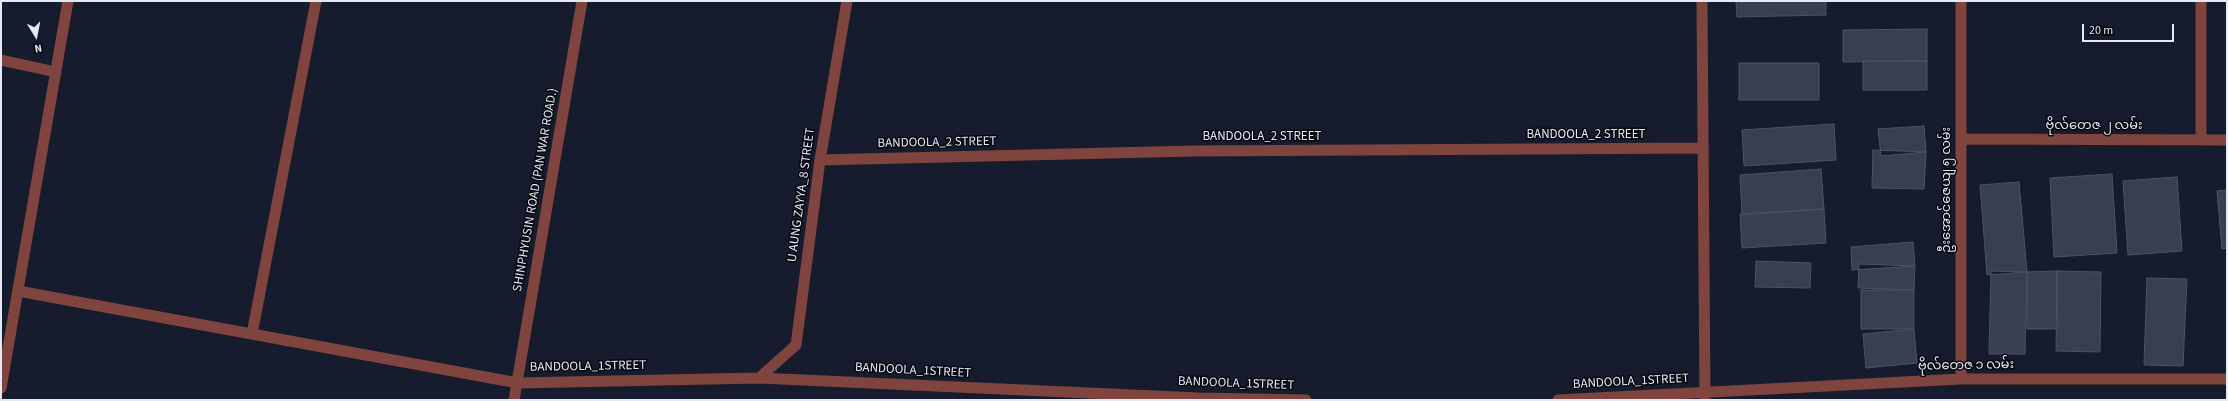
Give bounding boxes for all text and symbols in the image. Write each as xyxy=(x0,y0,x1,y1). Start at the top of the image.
north arrow xyxy=(16,16,56,56)
scale bar xyxy=(2084,16,2176,42)
text: 20 m xyxy=(2089,22,2113,39)
text: N xyxy=(33,40,43,56)
street label: SHINPHYUSIN ROAD (PAN WAR ROAD.) xyxy=(510,87,562,293)
street label: ဗိုလ်တေဇ ၂ လမ်း xyxy=(2046,118,2142,134)
street label: U AUNG ZAYYA_8 STREET xyxy=(785,127,819,263)
street label: BANDOOLA_2 STREET xyxy=(1526,127,1646,143)
street label: ဦးအောင်ဇေယျ ၅ လမ်း xyxy=(1939,127,1955,253)
street label: BANDOOLA_2 STREET xyxy=(1202,129,1322,145)
street label: BANDOOLA_2 STREET xyxy=(877,134,997,152)
street label: ဗိုလ်တေဇ ၁ လမ်း xyxy=(1918,357,2014,375)
street label: BANDOOLA_1STREET xyxy=(530,358,646,376)
street label: BANDOOLA_1STREET xyxy=(854,360,972,382)
street label: BANDOOLA_1STREET xyxy=(1572,371,1690,393)
street label: BANDOOLA_1STREET xyxy=(1178,374,1294,394)

